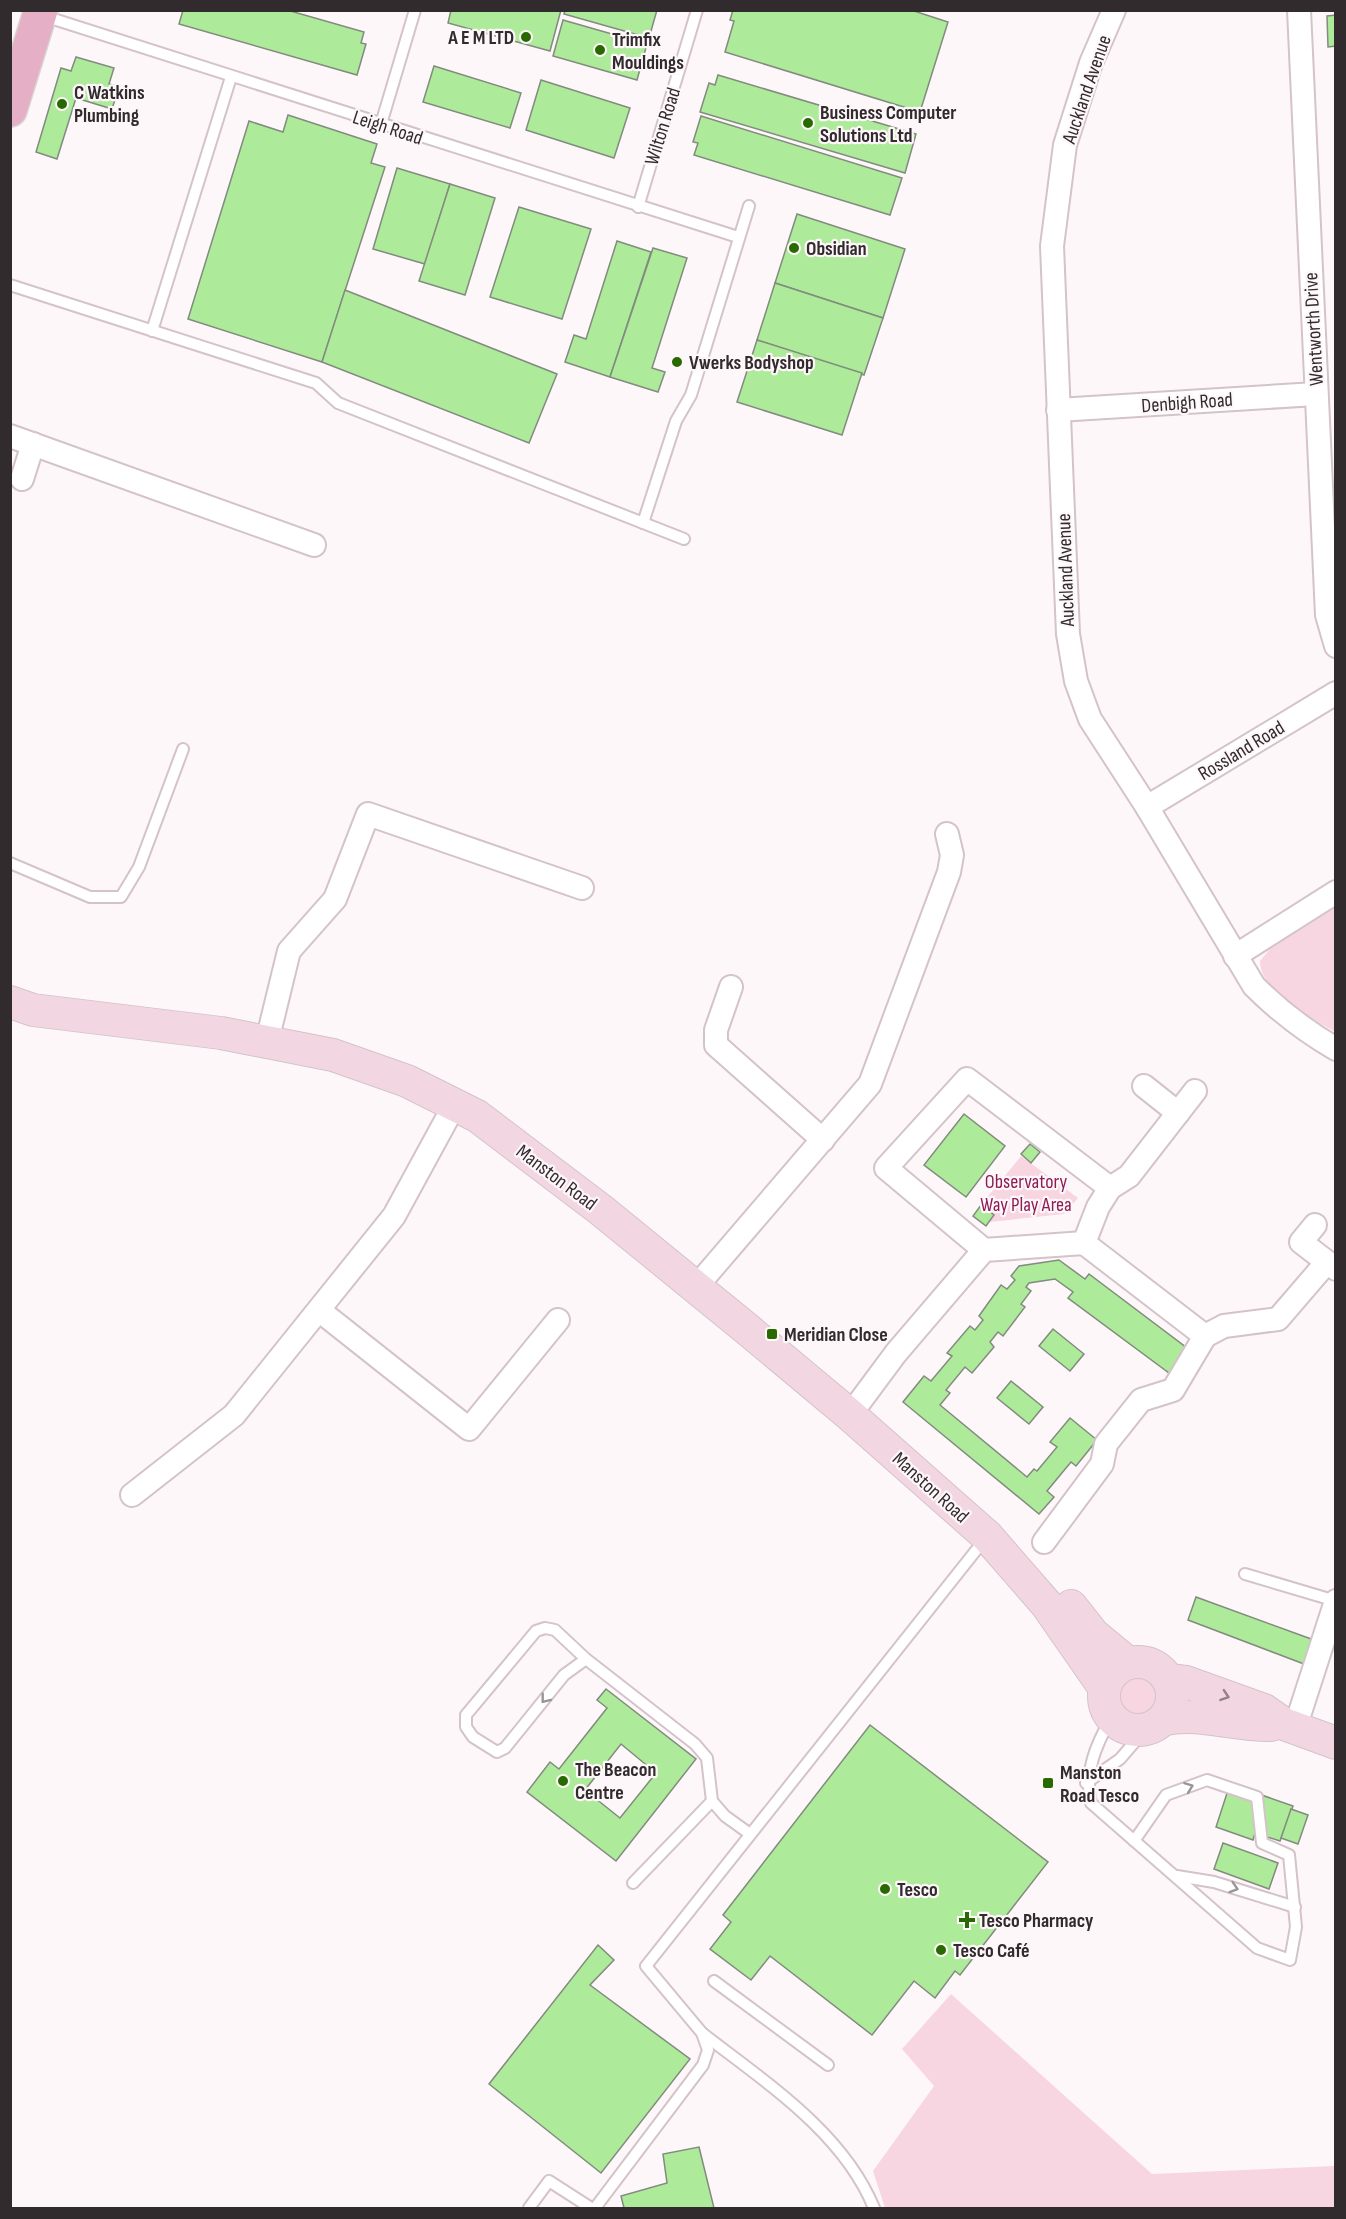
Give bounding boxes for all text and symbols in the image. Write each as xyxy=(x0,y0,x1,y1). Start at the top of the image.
place label: A E M LTD xyxy=(447,26,514,50)
place label: Trimfix Mouldings xyxy=(612,28,684,75)
marker: A E M LTD xyxy=(519,30,533,44)
street label: Auckland Avenue xyxy=(1057,32,1117,148)
marker: Trimfix Mouldings xyxy=(593,43,607,57)
place label: C Watkins Plumbing xyxy=(74,81,145,128)
street label: Wilton Road xyxy=(640,85,686,168)
marker: C Watkins Plumbing xyxy=(55,97,69,111)
place label: Business Computer Solutions Ltd xyxy=(820,101,956,148)
street label: Leigh Road xyxy=(350,105,426,150)
marker: Business Computer Solutions Ltd xyxy=(801,116,815,130)
place label: Obsidian xyxy=(806,237,867,261)
marker: Obsidian xyxy=(787,241,801,255)
street label: Wentworth Drive xyxy=(1299,272,1329,386)
place label: Vwerks Bodyshop xyxy=(689,351,814,375)
marker: Vwerks Bodyshop xyxy=(670,355,684,369)
street label: Denbigh Road xyxy=(1141,388,1234,418)
street label: Auckland Avenue xyxy=(1052,513,1080,628)
street label: Rossland Road xyxy=(1194,716,1289,786)
street label: Manston Road xyxy=(511,1140,601,1216)
park label: Observatory Way Play Area xyxy=(980,1170,1072,1217)
place label: Meridian Close xyxy=(784,1323,888,1347)
marker: Meridian Close xyxy=(765,1327,779,1341)
street label: Manston Road xyxy=(887,1447,974,1528)
one-way arrow xyxy=(1219,1688,1230,1701)
one-way arrow xyxy=(541,1693,552,1704)
place label: The Beacon Centre xyxy=(575,1758,656,1805)
place label: Manston Road Tesco xyxy=(1060,1761,1139,1808)
marker: The Beacon Centre xyxy=(556,1774,570,1788)
marker: Manston Road Tesco xyxy=(1041,1776,1055,1790)
one-way arrow xyxy=(1183,1782,1194,1794)
place label: Tesco xyxy=(897,1878,938,1902)
one-way arrow xyxy=(1228,1881,1239,1894)
marker: Tesco xyxy=(878,1882,892,1896)
place label: Tesco Pharmacy xyxy=(979,1909,1094,1933)
marker: Tesco Pharmacy xyxy=(960,1913,974,1927)
place label: Tesco Café xyxy=(953,1939,1030,1963)
marker: Tesco Café xyxy=(934,1943,948,1957)

